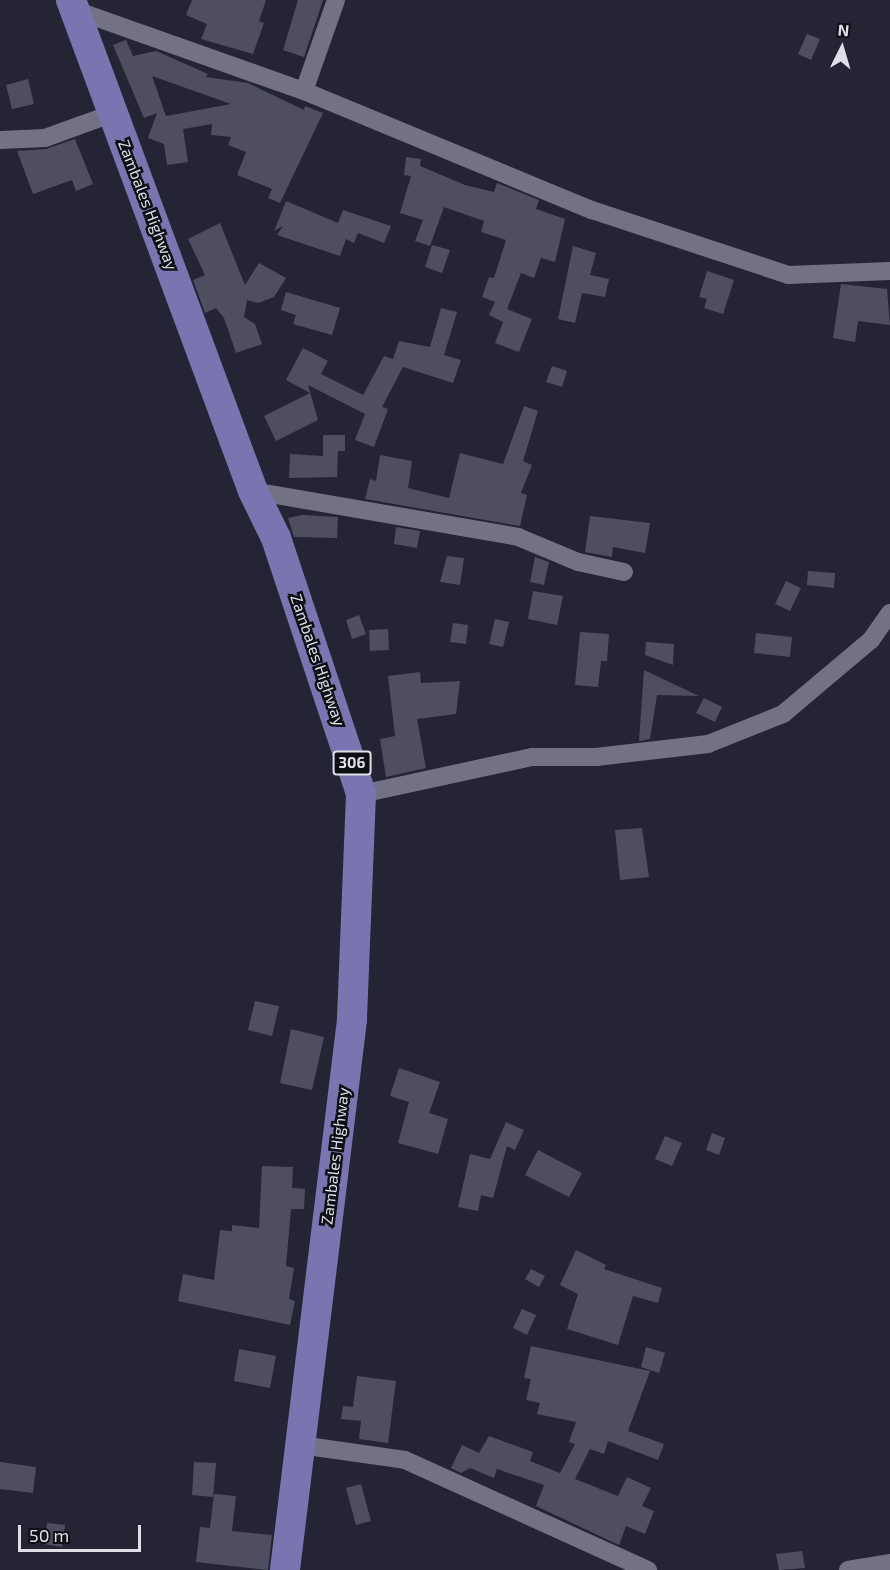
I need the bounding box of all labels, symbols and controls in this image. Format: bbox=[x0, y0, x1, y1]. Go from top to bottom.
north arrow bbox=[812, 18, 872, 78]
text: N bbox=[837, 20, 850, 40]
street label: Zambales Highway bbox=[114, 137, 182, 273]
street label: Zambales Highway bbox=[286, 592, 350, 728]
road number: 306 bbox=[332, 751, 372, 775]
street label: Zambales Highway bbox=[317, 1086, 353, 1226]
scale bar bbox=[21, 1513, 144, 1551]
text: 50 m bbox=[29, 1524, 69, 1546]

